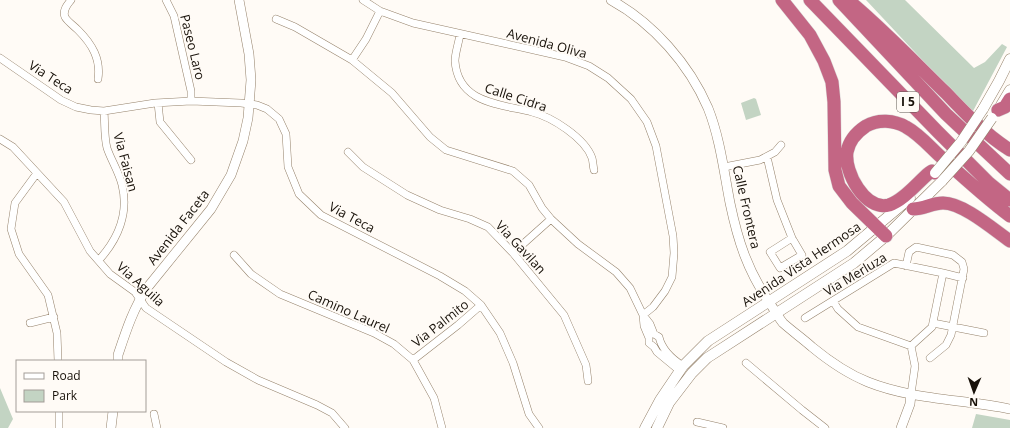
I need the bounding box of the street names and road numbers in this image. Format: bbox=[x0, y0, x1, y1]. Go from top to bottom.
street label: Paseo Laro bbox=[176, 12, 210, 82]
street label: Avenida Oliva bbox=[505, 24, 589, 62]
street label: Via Teca bbox=[25, 56, 77, 98]
street label: Calle Cidra bbox=[482, 78, 550, 116]
road number: I 5 bbox=[897, 92, 919, 112]
street label: Via Faisan bbox=[110, 131, 142, 193]
street label: Calle Frontera bbox=[729, 164, 765, 250]
street label: Avenida Faceta bbox=[143, 186, 213, 268]
street label: Via Teca bbox=[326, 197, 378, 237]
street label: Via Gavilan bbox=[492, 217, 550, 277]
street label: Avenida Vista Hermosa bbox=[738, 217, 864, 311]
street label: Via Merluza bbox=[820, 248, 890, 300]
street label: Via Aguila bbox=[113, 258, 169, 310]
street label: Camino Laurel bbox=[305, 285, 393, 337]
street label: Via Palmito bbox=[408, 295, 472, 351]

